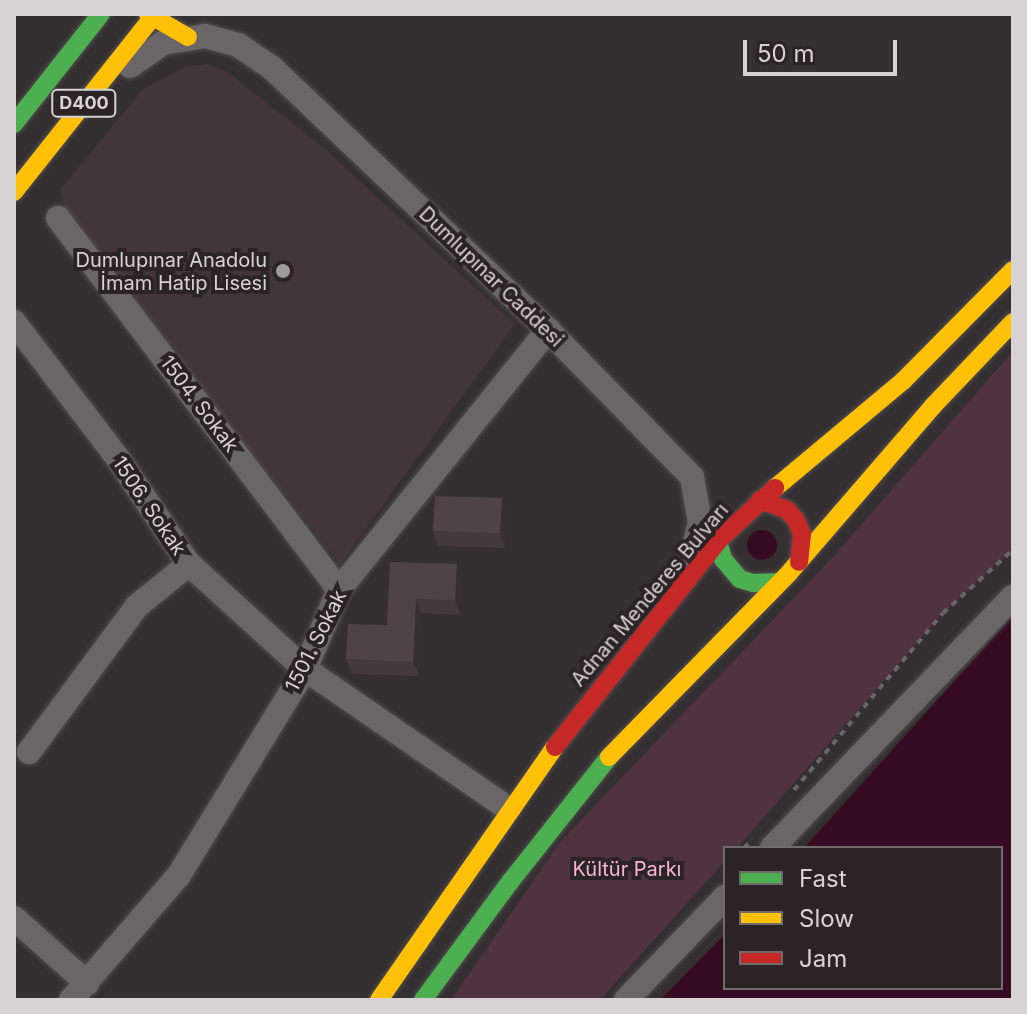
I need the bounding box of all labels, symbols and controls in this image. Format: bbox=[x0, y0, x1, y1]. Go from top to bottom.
scale bar bbox=[747, 24, 901, 74]
text: 50 m bbox=[757, 39, 815, 68]
road number: D400 bbox=[50, 89, 118, 117]
street label: Dumlupınar Caddesi bbox=[414, 202, 568, 352]
place label: Dumlupınar Anadolu İmam Hatip Lisesi bbox=[76, 248, 267, 295]
marker: Dumlupınar Anadolu İmam Hatip Lisesi bbox=[274, 262, 292, 280]
street label: 1504. Sokak bbox=[155, 351, 243, 457]
street label: 1506. Sokak bbox=[107, 452, 191, 560]
street label: Adnan Menderes Bulvarı bbox=[566, 498, 734, 692]
street label: 1501. Sokak bbox=[280, 586, 352, 696]
legend bbox=[723, 846, 1003, 990]
park label: Kültür Parkı bbox=[573, 857, 681, 881]
text: Fast bbox=[799, 864, 847, 893]
text: Slow bbox=[799, 904, 854, 933]
text: Jam bbox=[799, 944, 847, 973]

